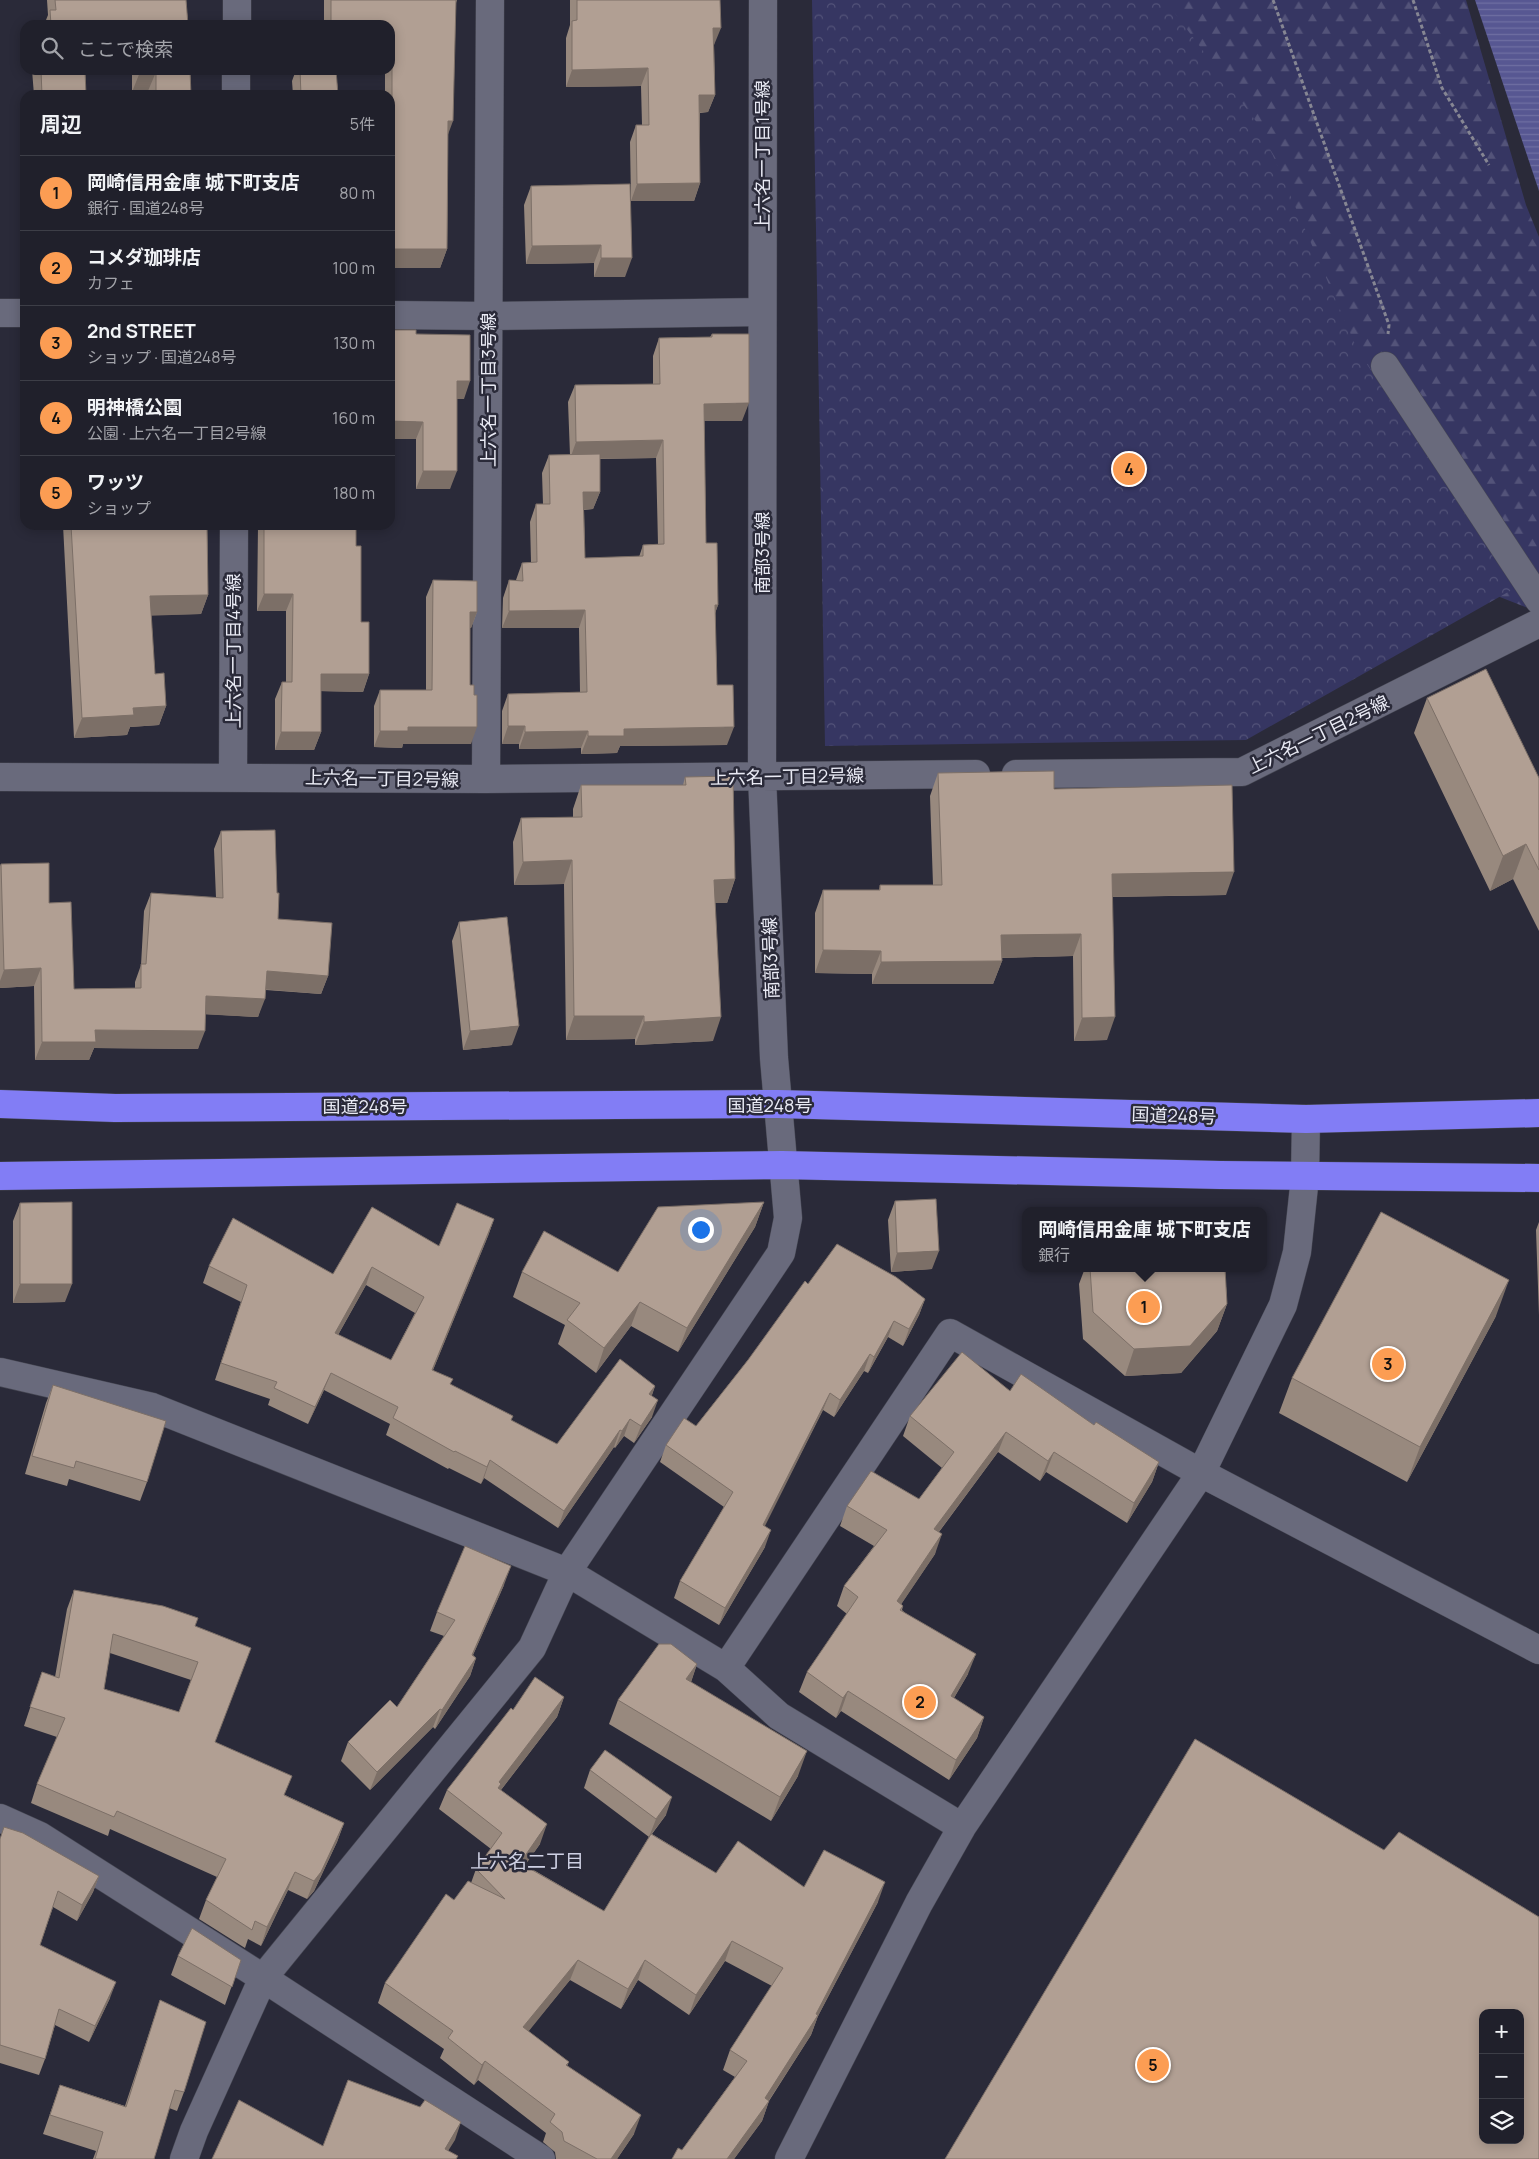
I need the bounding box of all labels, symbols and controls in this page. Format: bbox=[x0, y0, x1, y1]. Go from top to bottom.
search box bbox=[20, 20, 395, 75]
icon: search bbox=[38, 34, 66, 62]
text: ここで検索 bbox=[78, 36, 173, 62]
street label: 上六名一丁目1号線 bbox=[750, 80, 774, 232]
text: 周辺 bbox=[40, 110, 82, 138]
text: 5件 bbox=[350, 113, 375, 135]
text: 岡崎信用金庫 城下町支店 bbox=[87, 169, 300, 195]
text: 1 bbox=[52, 182, 60, 204]
text: 80 m bbox=[339, 182, 375, 204]
text: 銀行 · 国道248号 bbox=[87, 197, 205, 219]
text: コメダ珈琲店 bbox=[87, 244, 201, 270]
text: 2 bbox=[51, 257, 61, 279]
text: 100 m bbox=[332, 257, 375, 279]
text: カフェ bbox=[87, 272, 135, 294]
street label: 上六名一丁目3号線 bbox=[476, 313, 500, 467]
text: 2nd STREET bbox=[87, 318, 196, 344]
text: 3 bbox=[51, 332, 61, 354]
text: 130 m bbox=[333, 332, 375, 354]
text: ショップ · 国道248号 bbox=[87, 346, 237, 368]
text: 明神橋公園 bbox=[87, 394, 182, 420]
text: 4 bbox=[51, 407, 61, 429]
text: 160 m bbox=[332, 407, 375, 429]
text: 公園 · 上六名一丁目2号線 bbox=[87, 422, 266, 444]
pin: 4 bbox=[1113, 450, 1145, 488]
text: ワッツ bbox=[87, 469, 144, 495]
text: 5 bbox=[51, 482, 61, 504]
text: 180 m bbox=[333, 482, 375, 504]
text: ショップ bbox=[87, 497, 151, 519]
street label: 南部3号線 bbox=[750, 512, 774, 594]
street label: 上六名一丁目4号線 bbox=[221, 574, 245, 728]
street label: 上六名一丁目2号線 bbox=[1243, 689, 1393, 779]
street label: 上六名一丁目2号線 bbox=[710, 763, 864, 789]
street label: 上六名一丁目2号線 bbox=[305, 765, 459, 791]
street label: 南部3号線 bbox=[757, 917, 783, 999]
street label: 国道248号 bbox=[728, 1093, 812, 1117]
street label: 国道248号 bbox=[323, 1094, 407, 1118]
street label: 国道248号 bbox=[1131, 1102, 1217, 1128]
popup bbox=[1022, 1207, 1267, 1272]
text: 岡崎信用金庫 城下町支店 bbox=[1038, 1216, 1251, 1242]
your location bbox=[688, 1217, 714, 1243]
text: 銀行 bbox=[1038, 1244, 1070, 1266]
pin: 1 bbox=[1128, 1288, 1160, 1326]
pin: 3 bbox=[1372, 1345, 1404, 1383]
pin: 2 bbox=[904, 1683, 936, 1721]
district label: 上六名二丁目 bbox=[470, 1848, 584, 1874]
map controls bbox=[1479, 2009, 1524, 2144]
button: + bbox=[1479, 2009, 1524, 2054]
pin: 5 bbox=[1137, 2046, 1169, 2084]
button: − bbox=[1479, 2054, 1524, 2099]
button: layers bbox=[1479, 2099, 1524, 2144]

